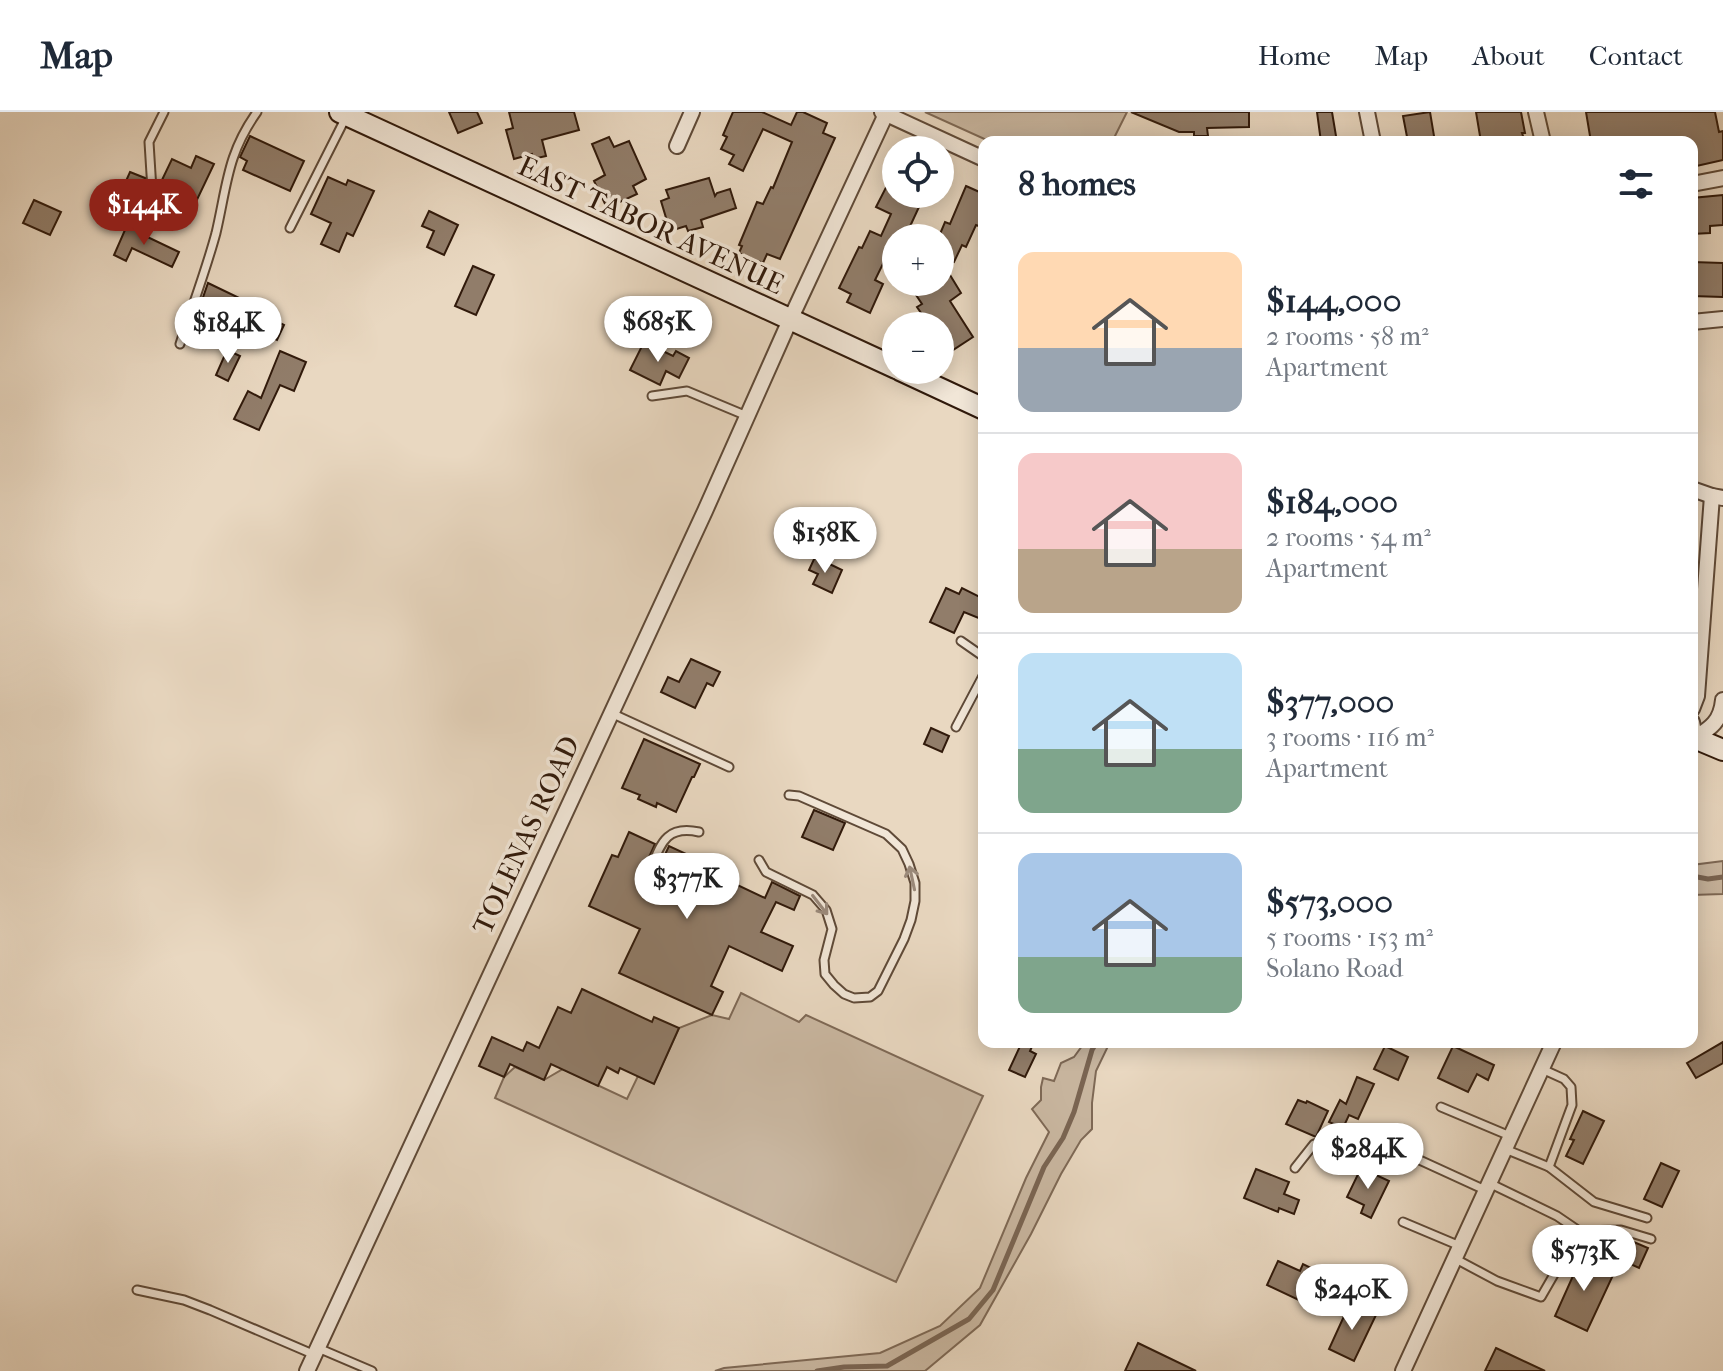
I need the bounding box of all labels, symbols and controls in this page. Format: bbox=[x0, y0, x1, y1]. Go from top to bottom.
text: Map bbox=[40, 33, 113, 78]
text: Home bbox=[1258, 39, 1331, 72]
text: Map bbox=[1375, 39, 1428, 72]
text: About bbox=[1472, 39, 1545, 72]
text: Contact bbox=[1589, 39, 1683, 72]
map controls bbox=[882, 136, 954, 384]
button: locate bbox=[882, 136, 954, 208]
street label: EAST TABOR AVENUE bbox=[513, 149, 789, 301]
icon: filters bbox=[1614, 162, 1658, 206]
text: 8 homes bbox=[1018, 164, 1136, 204]
pin: $144K bbox=[88, 179, 200, 247]
text: $144K bbox=[107, 189, 181, 220]
button: + bbox=[882, 224, 954, 296]
text: $144,000 bbox=[1266, 281, 1401, 321]
icon: home bbox=[1082, 284, 1178, 380]
pin: $685K bbox=[602, 296, 714, 364]
pin: $184K bbox=[172, 297, 284, 365]
text: $685K bbox=[622, 306, 694, 337]
text: $184K bbox=[193, 307, 263, 338]
button: − bbox=[882, 312, 954, 384]
text: 2 rooms · 58 m² bbox=[1266, 321, 1429, 352]
text: Apartment bbox=[1266, 352, 1388, 383]
text: $184,000 bbox=[1266, 482, 1398, 522]
icon: home bbox=[1082, 485, 1178, 581]
pin: $158K bbox=[769, 507, 881, 575]
text: $158K bbox=[792, 517, 858, 548]
text: 2 rooms · 54 m² bbox=[1266, 522, 1431, 553]
text: Apartment bbox=[1266, 553, 1388, 584]
text: $377,000 bbox=[1266, 682, 1394, 722]
icon: home bbox=[1082, 685, 1178, 781]
text: 3 rooms · 116 m² bbox=[1266, 722, 1434, 753]
street label: TOLENAS ROAD bbox=[466, 731, 586, 939]
text: Apartment bbox=[1266, 753, 1388, 784]
pin: $377K bbox=[631, 853, 743, 921]
text: $377K bbox=[653, 863, 721, 894]
one-way arrow bbox=[904, 865, 919, 891]
text: $573,000 bbox=[1266, 882, 1393, 922]
icon: home bbox=[1082, 885, 1178, 981]
one-way arrow bbox=[811, 894, 828, 915]
text: 5 rooms · 153 m² bbox=[1266, 922, 1433, 953]
text: Solano Road bbox=[1266, 953, 1403, 984]
pin: $284K bbox=[1312, 1123, 1424, 1191]
text: $284K bbox=[1331, 1133, 1405, 1164]
pin: $573K bbox=[1528, 1225, 1640, 1293]
text: $573K bbox=[1550, 1235, 1618, 1266]
pin: $240K bbox=[1296, 1264, 1408, 1332]
text: $240K bbox=[1314, 1274, 1390, 1305]

